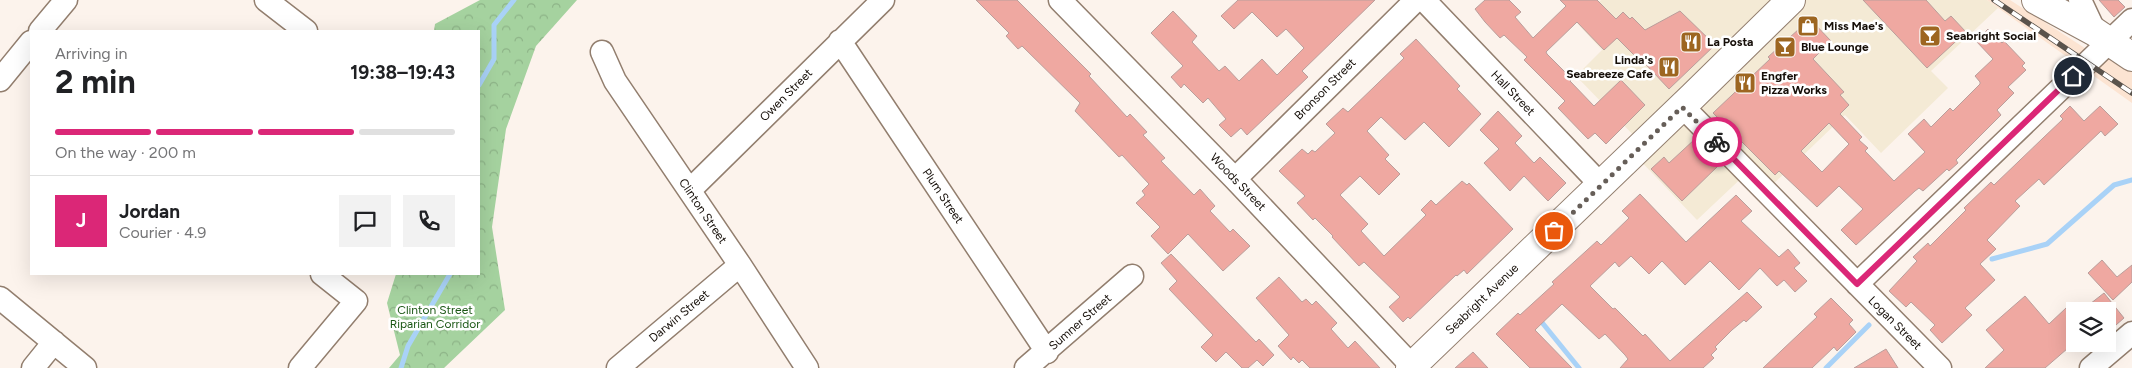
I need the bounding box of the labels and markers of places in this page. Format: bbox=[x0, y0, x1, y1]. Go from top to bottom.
shop icon: Miss Mae's bbox=[1796, 14, 1820, 38]
place label: Miss Mae's bbox=[1824, 19, 1884, 33]
bar icon: Seabright Social bbox=[1918, 24, 1942, 48]
place label: Seabright Social bbox=[1946, 29, 2036, 43]
restaurant icon: La Posta bbox=[1679, 30, 1703, 54]
place label: La Posta bbox=[1707, 35, 1754, 49]
bar icon: Blue Lounge bbox=[1773, 35, 1797, 59]
place label: Blue Lounge bbox=[1801, 40, 1869, 54]
place label: Linda's Seabreeze Cafe bbox=[1566, 53, 1653, 81]
restaurant icon: Linda's Seabreeze Cafe bbox=[1657, 55, 1681, 79]
pin bbox=[2052, 55, 2094, 97]
place label: Engfer Pizza Works bbox=[1761, 69, 1827, 97]
restaurant icon: Engfer Pizza Works bbox=[1733, 71, 1757, 95]
pin bbox=[1533, 210, 1575, 252]

